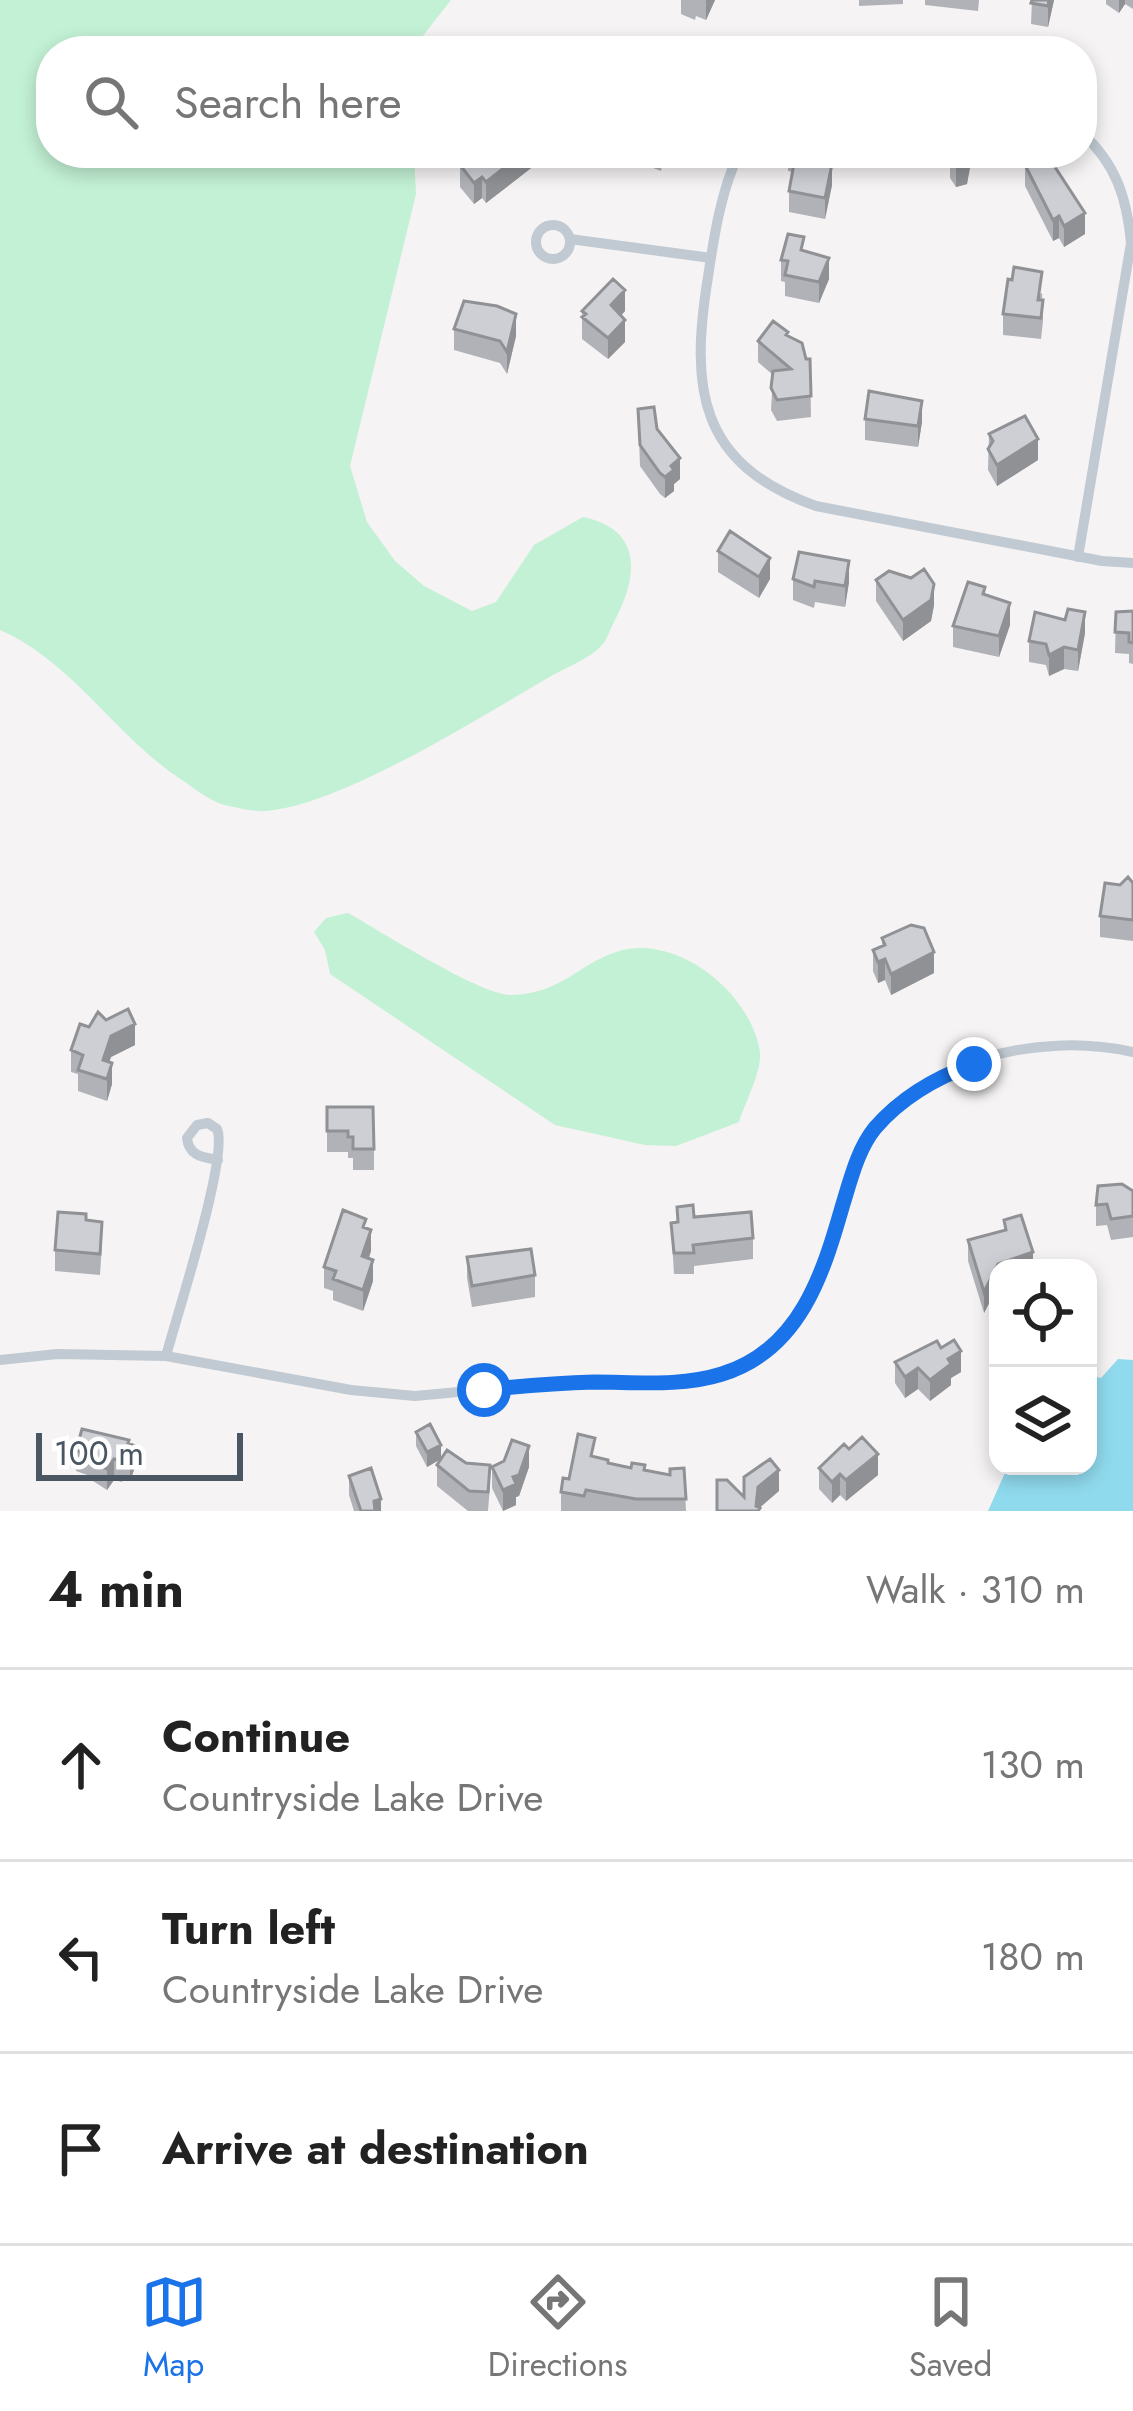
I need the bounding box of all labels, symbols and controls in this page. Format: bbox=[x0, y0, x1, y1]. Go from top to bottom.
search box bbox=[36, 36, 1097, 168]
icon: search bbox=[78, 69, 144, 135]
text: Search here bbox=[174, 70, 402, 135]
route end bbox=[947, 1037, 1001, 1091]
map controls bbox=[989, 1259, 1097, 1475]
button: locate bbox=[989, 1259, 1097, 1367]
route start bbox=[457, 1363, 511, 1417]
button: layers bbox=[989, 1367, 1097, 1475]
scale bar bbox=[36, 1427, 243, 1480]
text: 100 m bbox=[54, 1430, 144, 1477]
text: 4 min bbox=[48, 1552, 184, 1626]
text: Walk · 310 m bbox=[866, 1561, 1085, 1618]
text: Continue bbox=[162, 1704, 350, 1769]
icon: ahead bbox=[48, 1732, 114, 1798]
text: 130 m bbox=[981, 1736, 1085, 1793]
text: Countryside Lake Drive bbox=[162, 1769, 543, 1826]
text: Turn left bbox=[162, 1896, 335, 1961]
icon: left bbox=[48, 1924, 114, 1990]
text: 180 m bbox=[981, 1928, 1085, 1985]
text: Countryside Lake Drive bbox=[162, 1961, 543, 2018]
icon: arrive bbox=[48, 2116, 114, 2182]
text: Arrive at destination bbox=[162, 2116, 589, 2181]
tab: Map bbox=[141, 2269, 207, 2388]
tab: Directions bbox=[488, 2269, 628, 2388]
tab: Saved bbox=[909, 2269, 992, 2388]

